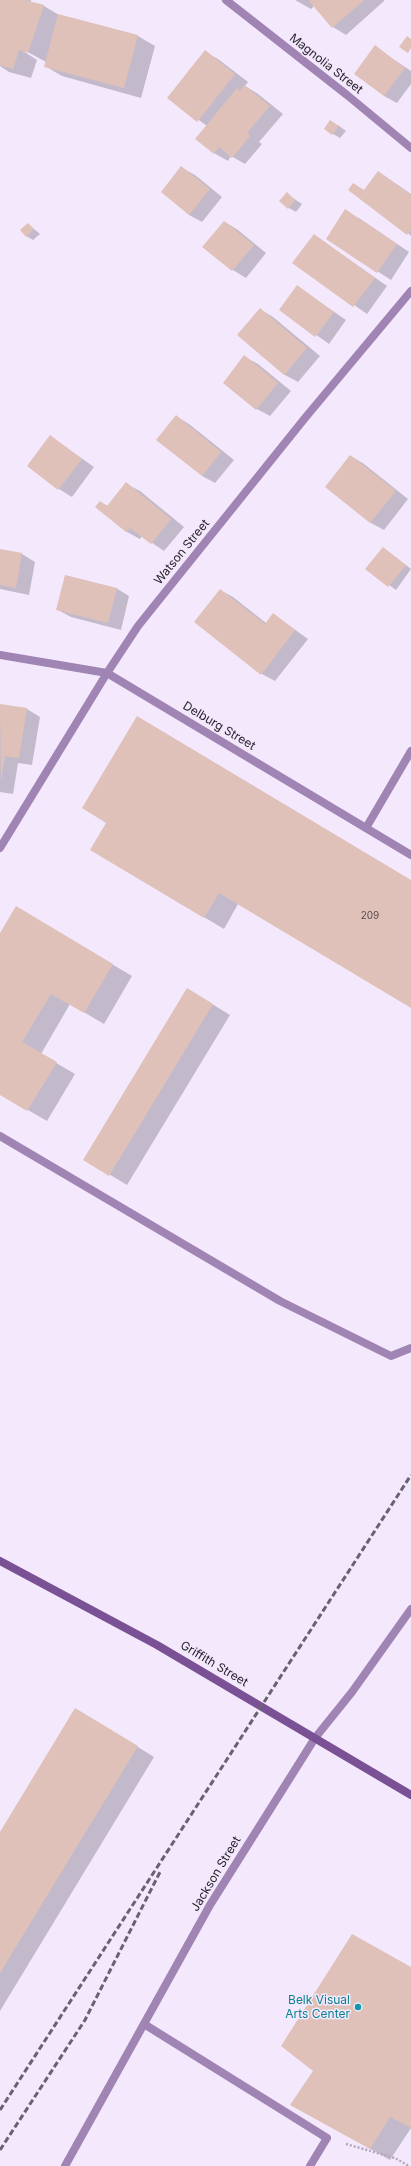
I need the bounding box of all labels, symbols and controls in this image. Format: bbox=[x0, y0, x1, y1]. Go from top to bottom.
street label: Magnolia Street bbox=[286, 31, 366, 97]
street label: Watson Street bbox=[151, 517, 213, 587]
street label: Delburg Street bbox=[180, 699, 258, 753]
house number: 209 bbox=[361, 910, 379, 922]
street label: Griffith Street bbox=[178, 1638, 250, 1690]
street label: Jackson Street bbox=[188, 1834, 244, 1914]
place label: Belk Visual Arts Center bbox=[285, 1993, 350, 2021]
marker: Belk Visual Arts Center bbox=[353, 2002, 363, 2012]

